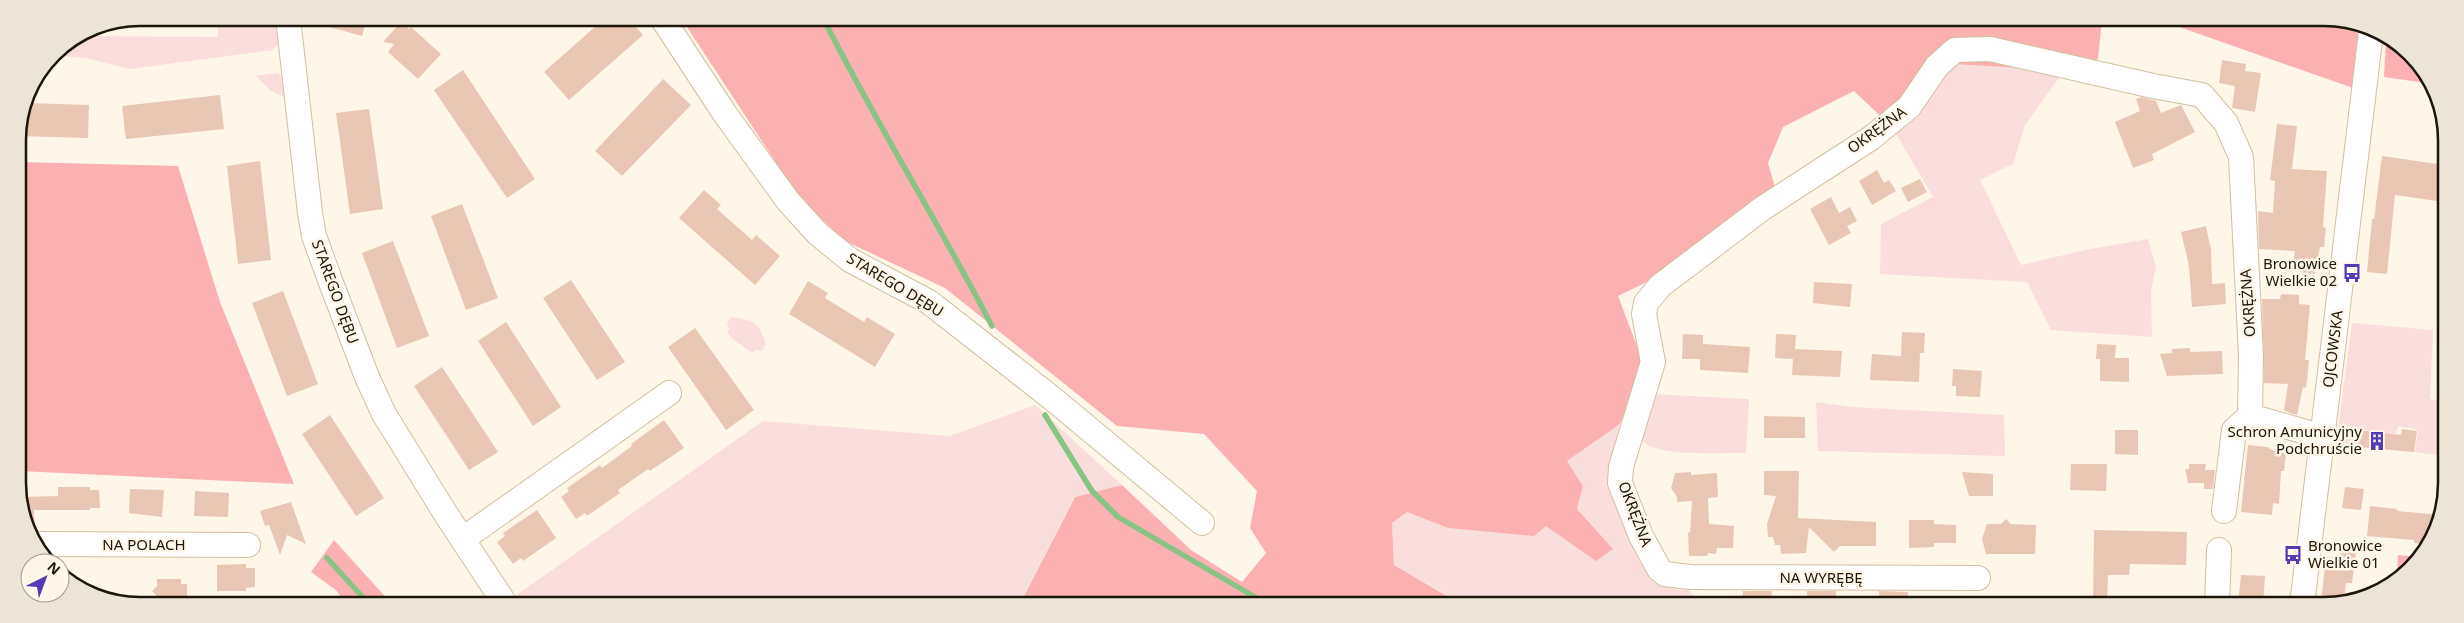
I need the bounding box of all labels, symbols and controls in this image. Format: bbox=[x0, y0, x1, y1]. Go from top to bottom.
street label: OKRĘŻNA bbox=[1843, 101, 1910, 157]
street label: STAREGO DĘBU bbox=[308, 237, 364, 346]
street label: STAREGO DĘBU bbox=[844, 247, 948, 321]
place label: Bronowice Wielkie 02 bbox=[2263, 253, 2337, 290]
bus stop icon: Bronowice Wielkie 02 bbox=[2341, 262, 2363, 284]
street label: OKRĘŻNA bbox=[2235, 268, 2259, 338]
street label: OJCOWSKA bbox=[2317, 309, 2347, 389]
place label: Schron Amunicyjny Podchruście bbox=[2227, 421, 2362, 458]
building icon: Schron Amunicyjny Podchruście bbox=[2366, 430, 2388, 452]
street label: OKRĘŻNA bbox=[1614, 478, 1658, 549]
street label: NA POLACH bbox=[102, 534, 186, 554]
place label: Bronowice Wielkie 01 bbox=[2308, 535, 2382, 572]
bus stop icon: Bronowice Wielkie 01 bbox=[2282, 544, 2304, 566]
north arrow bbox=[20, 553, 70, 603]
text: N bbox=[43, 557, 65, 579]
street label: NA WYRĘBĘ bbox=[1779, 567, 1863, 587]

